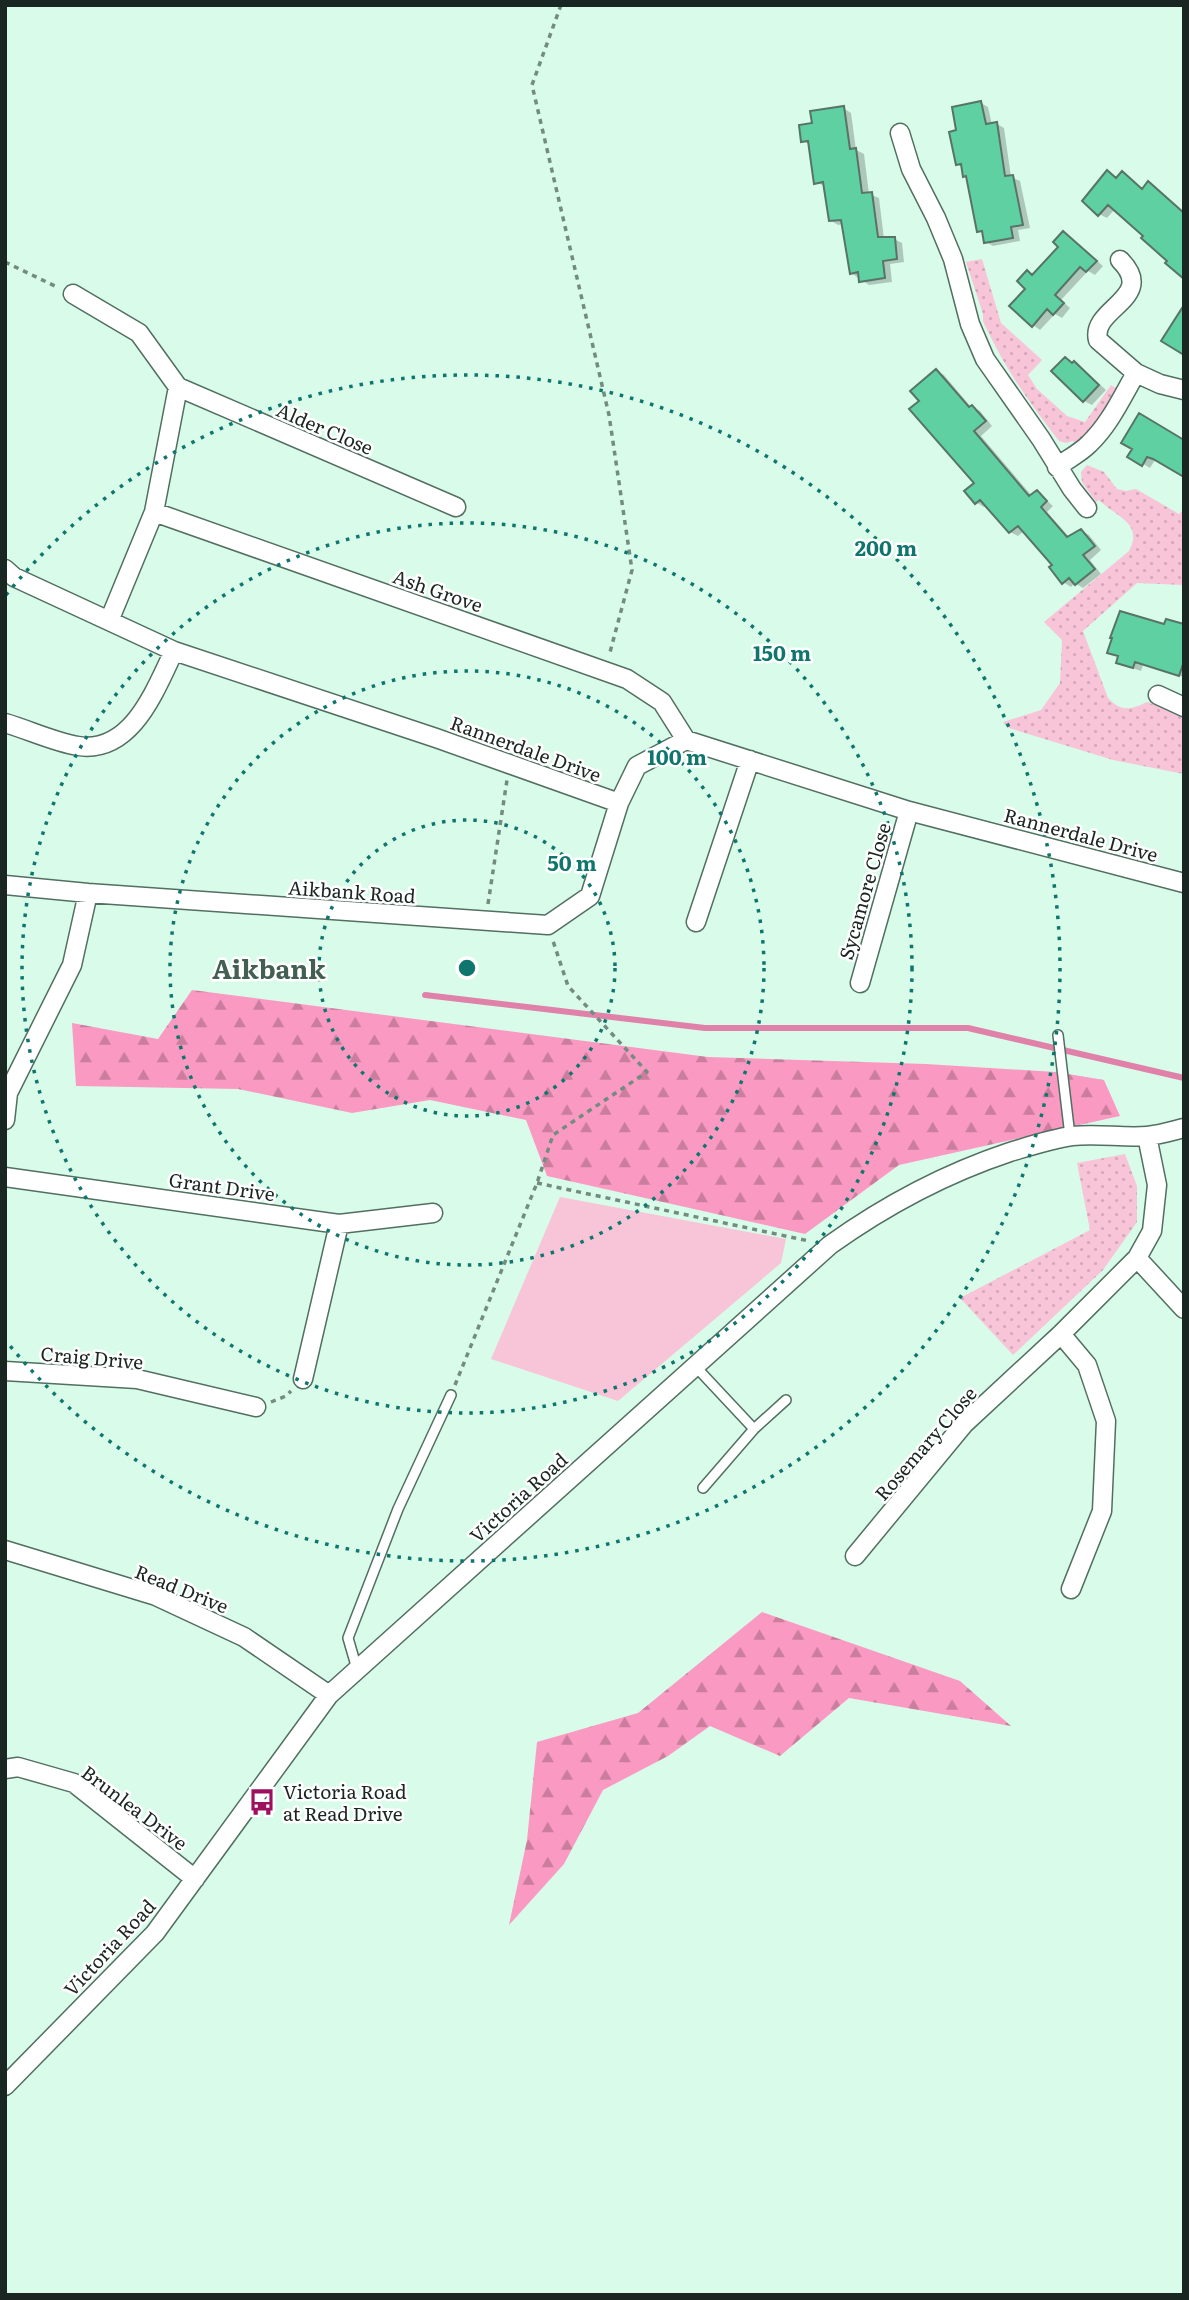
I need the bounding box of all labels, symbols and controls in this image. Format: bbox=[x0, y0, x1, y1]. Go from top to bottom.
street label: Alder Close bbox=[272, 395, 378, 461]
text: 200 m bbox=[855, 531, 917, 562]
street label: Ash Grove bbox=[389, 562, 487, 618]
text: 150 m bbox=[753, 636, 811, 667]
street label: Rannerdale Drive bbox=[447, 708, 605, 788]
text: 100 m bbox=[647, 740, 707, 771]
street label: Rannerdale Drive bbox=[1001, 800, 1161, 868]
street label: Sycamore Close bbox=[831, 819, 897, 963]
text: 50 m bbox=[547, 846, 597, 877]
street label: Aikbank Road bbox=[287, 873, 417, 909]
district label: Aikbank bbox=[212, 948, 326, 987]
centre of rings bbox=[455, 956, 479, 980]
street label: Grant Drive bbox=[167, 1165, 277, 1207]
street label: Craig Drive bbox=[39, 1339, 145, 1375]
street label: Rosemary Close bbox=[867, 1380, 983, 1506]
street label: Victoria Road bbox=[463, 1445, 574, 1549]
street label: Read Drive bbox=[131, 1557, 233, 1619]
street label: Brunlea Drive bbox=[76, 1758, 194, 1856]
place label: Victoria Road at Read Drive bbox=[283, 1777, 407, 1827]
bus stop icon: Victoria Road at Read Drive bbox=[247, 1787, 277, 1817]
street label: Victoria Road bbox=[57, 1892, 162, 2002]

